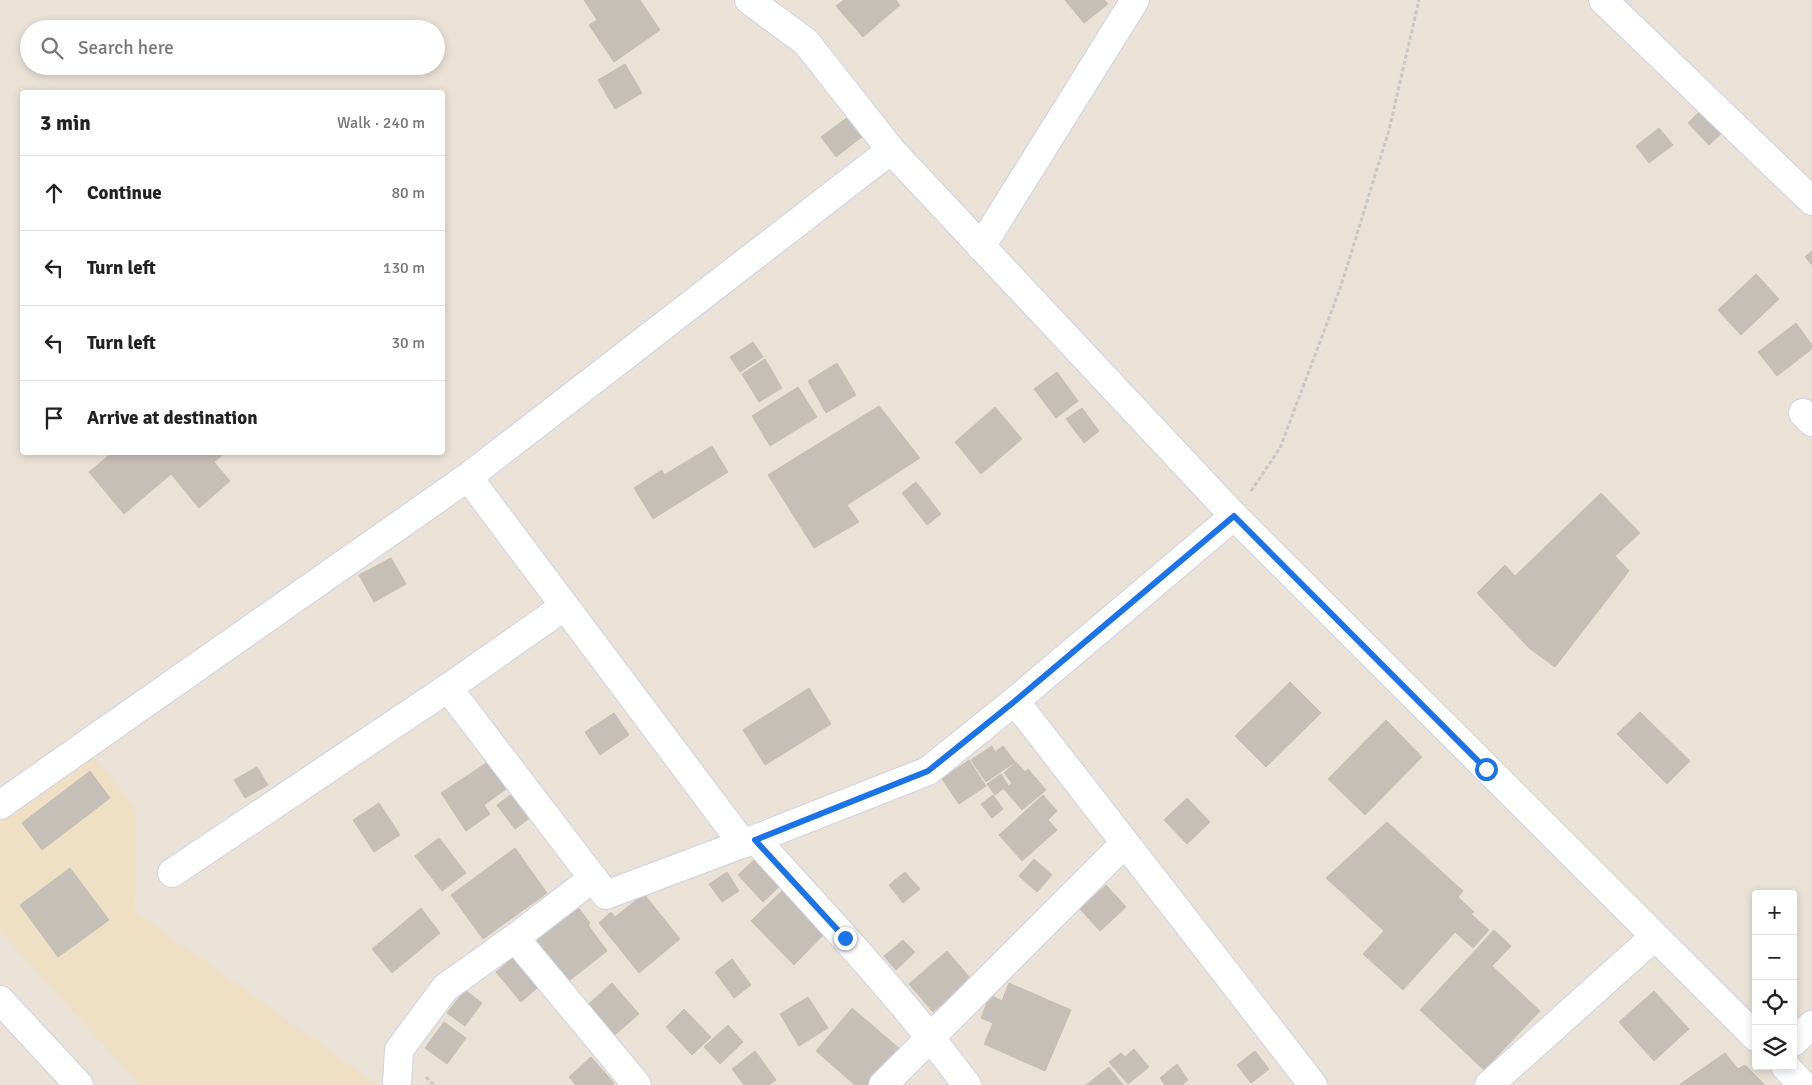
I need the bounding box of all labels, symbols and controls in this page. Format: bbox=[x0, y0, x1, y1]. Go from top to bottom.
search box bbox=[20, 20, 445, 75]
icon: search bbox=[38, 34, 66, 62]
text: Search here bbox=[78, 36, 174, 60]
text: 3 min bbox=[40, 110, 91, 136]
text: Walk · 240 m bbox=[337, 113, 425, 133]
icon: ahead bbox=[40, 179, 68, 207]
text: Continue bbox=[87, 181, 162, 205]
text: 80 m bbox=[391, 183, 425, 203]
icon: left bbox=[40, 254, 68, 282]
text: Turn left bbox=[87, 256, 156, 280]
text: 130 m bbox=[383, 258, 425, 278]
icon: left bbox=[40, 329, 68, 357]
text: Turn left bbox=[87, 331, 156, 355]
text: 30 m bbox=[391, 333, 425, 353]
icon: arrive bbox=[40, 404, 68, 432]
text: Arrive at destination bbox=[87, 406, 258, 430]
route start bbox=[1475, 758, 1498, 781]
map controls bbox=[1752, 890, 1797, 1070]
button: + bbox=[1752, 890, 1797, 935]
route end bbox=[834, 927, 857, 950]
button: − bbox=[1752, 935, 1797, 980]
button: locate bbox=[1752, 980, 1797, 1025]
button: layers bbox=[1752, 1025, 1797, 1070]

